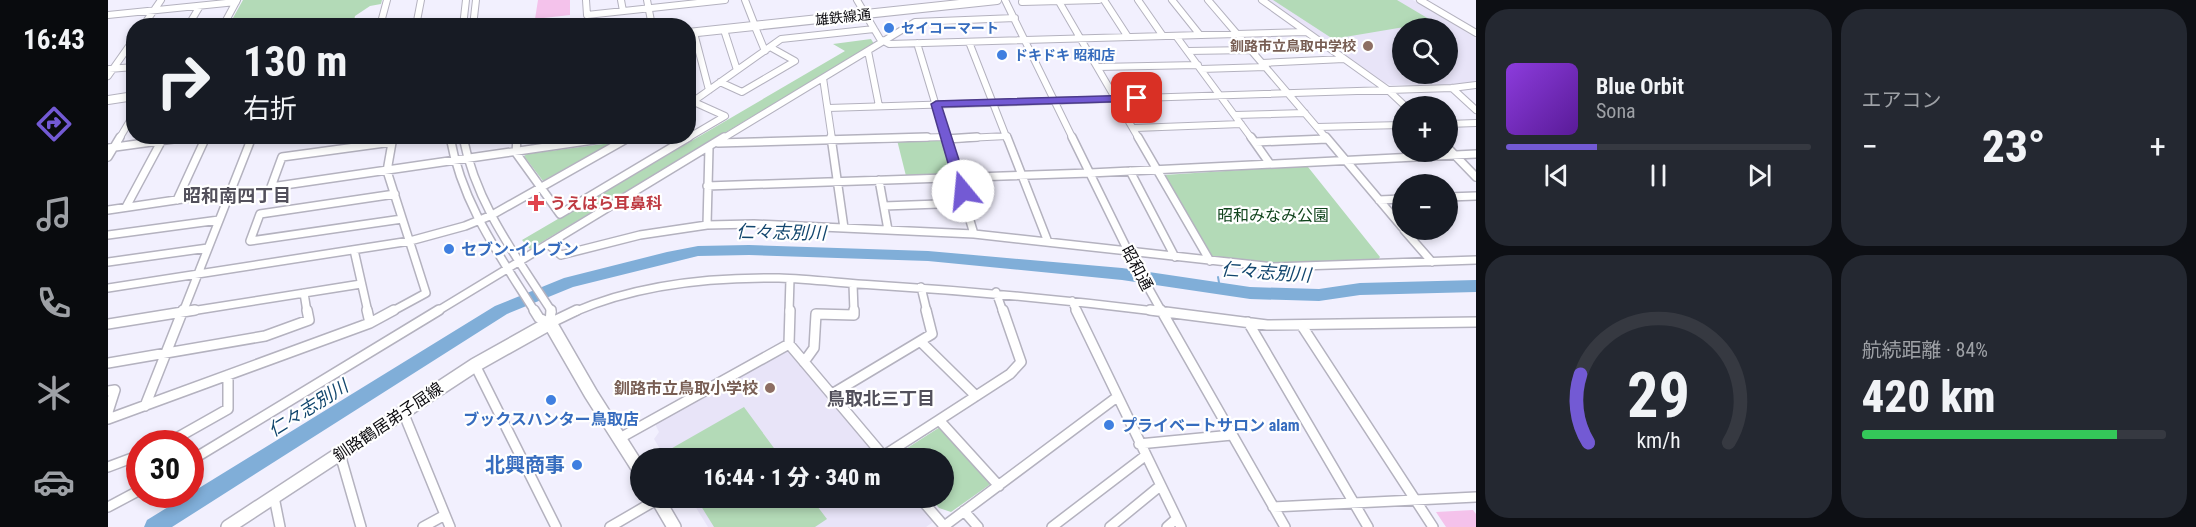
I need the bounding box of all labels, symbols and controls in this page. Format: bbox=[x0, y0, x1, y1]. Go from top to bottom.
street label: 雄鉄線通 bbox=[814, 6, 872, 28]
map controls bbox=[1392, 18, 1458, 240]
button: search bbox=[1392, 18, 1458, 84]
place label: セイコーマート bbox=[901, 20, 999, 36]
marker: セイコーマート bbox=[882, 21, 896, 35]
text: 16:43 bbox=[23, 24, 85, 56]
text: 130 m bbox=[243, 37, 348, 86]
place label: 釧路市立鳥取中学校 bbox=[1230, 38, 1356, 54]
marker: 釧路市立鳥取中学校 bbox=[1361, 39, 1375, 53]
icon: right bbox=[144, 42, 222, 120]
place label: ドキドキ 昭和店 bbox=[1014, 47, 1115, 63]
marker: ドキドキ 昭和店 bbox=[995, 48, 1009, 62]
pin bbox=[1111, 72, 1162, 123]
text: Blue Orbit bbox=[1596, 74, 1684, 99]
icon: arrive bbox=[1120, 81, 1153, 114]
text: エアコン bbox=[1862, 88, 1942, 112]
text: 右折 bbox=[243, 93, 297, 125]
button: + bbox=[1392, 96, 1458, 162]
text: Sona bbox=[1596, 99, 1636, 123]
icon: directions bbox=[33, 103, 75, 145]
text: 23° bbox=[1982, 120, 2046, 173]
text: − bbox=[1862, 127, 1878, 166]
text: + bbox=[2150, 127, 2166, 166]
position arrow bbox=[931, 159, 995, 223]
icon: previous bbox=[1540, 159, 1573, 192]
icon: pause bbox=[1642, 159, 1675, 192]
icon: next bbox=[1743, 159, 1776, 192]
button: − bbox=[1392, 174, 1458, 240]
district label: 昭和南四丁目 bbox=[183, 185, 291, 206]
icon: music bbox=[33, 193, 75, 235]
marker: うえはら耳鼻科 bbox=[527, 194, 545, 212]
place label: うえはら耳鼻科 bbox=[550, 194, 662, 213]
park label: 昭和みなみ公園 bbox=[1217, 206, 1329, 225]
water label: 仁々志別川 bbox=[736, 221, 828, 243]
place label: セブン-イレブン bbox=[461, 240, 579, 259]
marker: セブン-イレブン bbox=[442, 242, 456, 256]
street label: 昭和通 bbox=[1117, 242, 1157, 294]
water label: 仁々志別川 bbox=[1220, 258, 1314, 286]
icon: phone bbox=[33, 282, 75, 324]
text: 航続距離 · 84% bbox=[1862, 338, 1988, 362]
text: 29 bbox=[1627, 359, 1690, 432]
text: 420 km bbox=[1862, 370, 1996, 423]
icon: climate bbox=[33, 372, 75, 414]
water label: 仁々志別川 bbox=[264, 374, 353, 441]
street label: 釧路鶴居弟子屈線 bbox=[330, 378, 446, 466]
place label: 釧路市立鳥取小学校 bbox=[614, 379, 758, 398]
marker: 釧路市立鳥取小学校 bbox=[763, 381, 777, 395]
district label: 鳥取北三丁目 bbox=[827, 388, 935, 409]
marker: ブックスハンター鳥取店 bbox=[544, 393, 558, 407]
place label: ブックスハンター鳥取店 bbox=[463, 410, 639, 429]
place label: プライベートサロン alam bbox=[1121, 416, 1300, 435]
marker: プライベートサロン alam bbox=[1102, 418, 1116, 432]
text: km/h bbox=[1636, 429, 1680, 454]
speed limit sign: 30 bbox=[126, 430, 204, 508]
place label: 北興商事 bbox=[485, 453, 565, 477]
marker: 北興商事 bbox=[570, 458, 584, 472]
icon: car bbox=[33, 461, 75, 503]
text: 16:44 · 1 分 · 340 m bbox=[703, 465, 881, 490]

